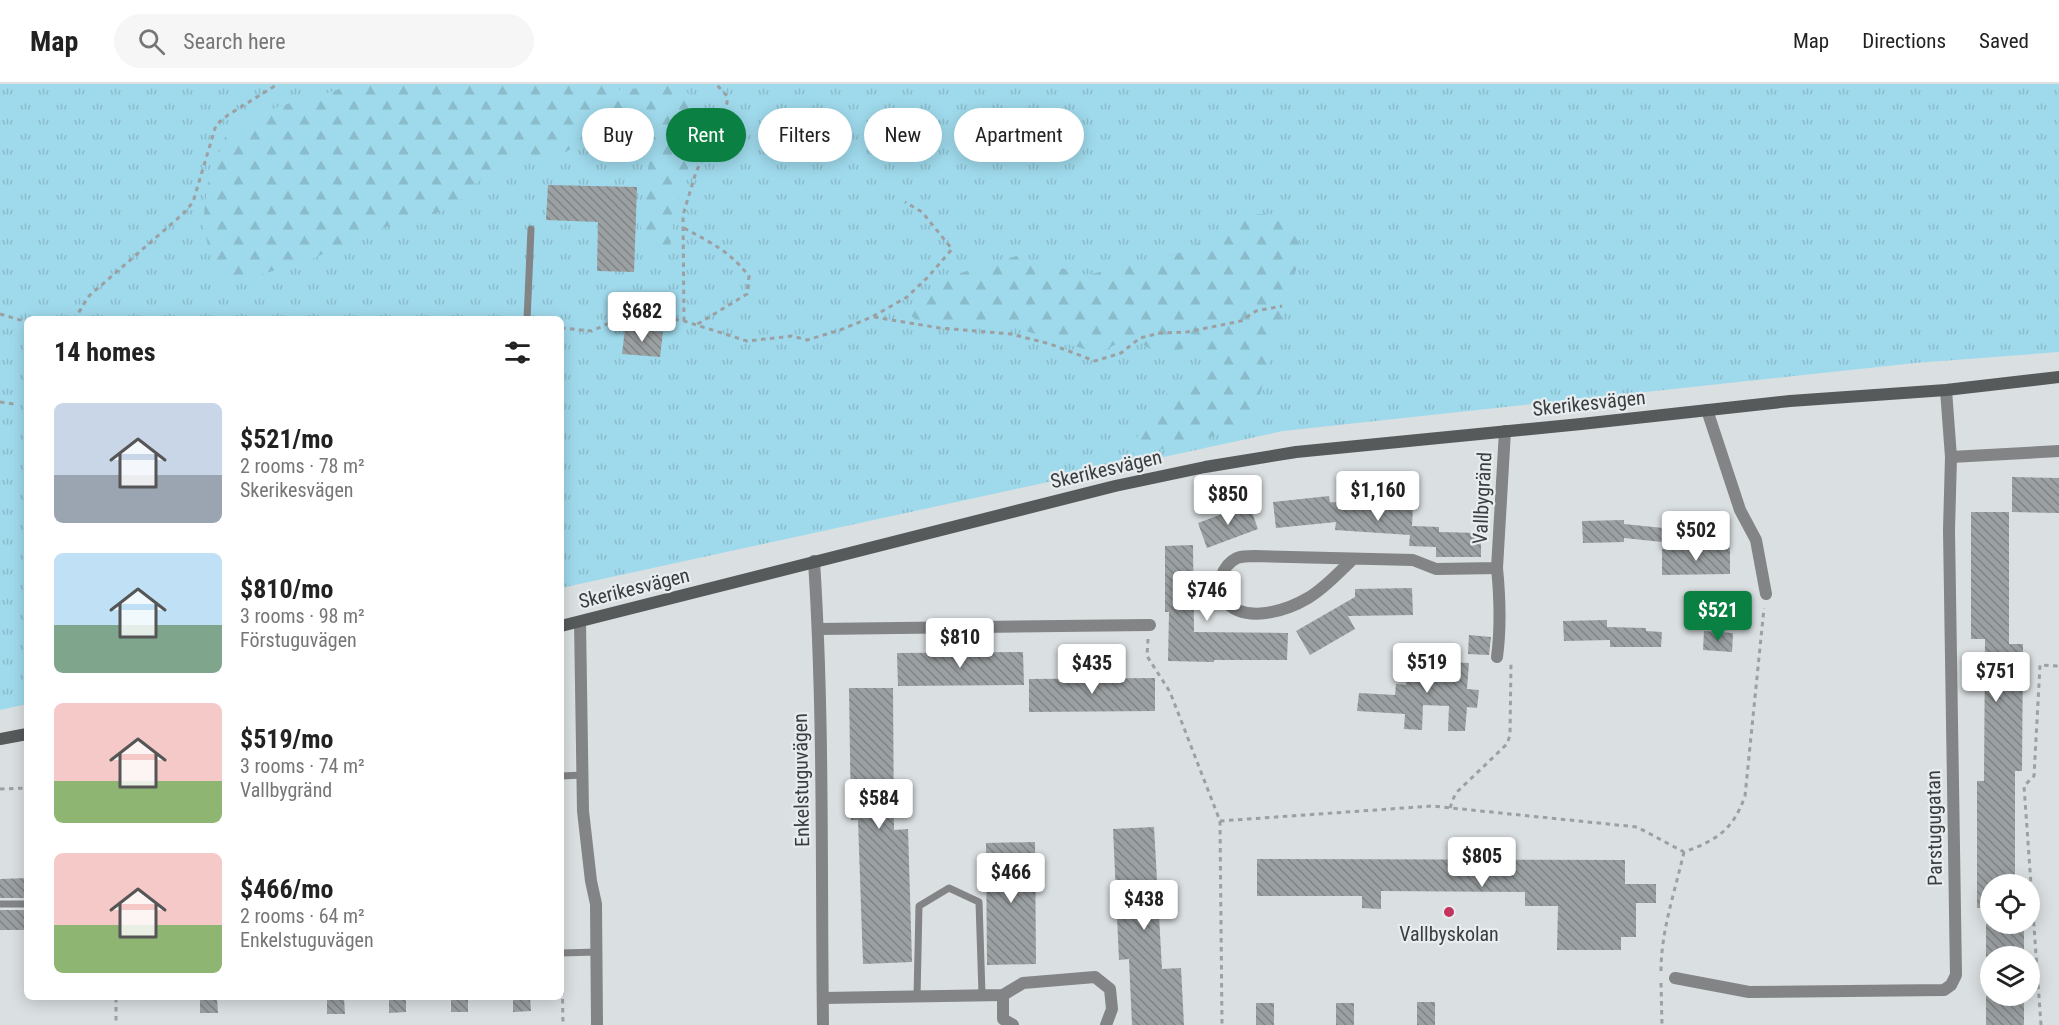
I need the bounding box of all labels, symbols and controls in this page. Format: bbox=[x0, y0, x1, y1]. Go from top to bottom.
search box bbox=[114, 14, 534, 68]
text: Map bbox=[30, 25, 78, 58]
icon: search bbox=[135, 25, 168, 58]
text: Search here bbox=[183, 29, 286, 54]
text: Map bbox=[1793, 29, 1829, 53]
text: Directions bbox=[1862, 29, 1946, 53]
text: Saved bbox=[1979, 29, 2029, 53]
chip: Buy bbox=[582, 108, 654, 162]
chip: Rent bbox=[666, 108, 746, 162]
chip: Filters bbox=[758, 108, 852, 162]
chip: New bbox=[864, 108, 942, 162]
chip: Apartment bbox=[954, 108, 1084, 162]
pin: $682 bbox=[606, 292, 678, 343]
text: $682 bbox=[622, 299, 662, 323]
icon: filters bbox=[501, 336, 534, 369]
text: 14 homes bbox=[54, 337, 156, 367]
street label: Skerikesvägen bbox=[1531, 385, 1647, 421]
text: $521/mo bbox=[240, 424, 333, 454]
icon: home bbox=[102, 427, 174, 499]
street label: Skerikesvägen bbox=[1048, 445, 1164, 493]
street label: Vallbygränd bbox=[1468, 451, 1496, 545]
text: 2 rooms · 78 m² bbox=[240, 454, 365, 478]
pin: $1,160 bbox=[1329, 471, 1427, 522]
pin: $850 bbox=[1192, 475, 1264, 526]
text: Skerikesvägen bbox=[240, 478, 353, 502]
text: $1,160 bbox=[1350, 478, 1406, 502]
text: $850 bbox=[1208, 482, 1248, 506]
pin: $502 bbox=[1660, 511, 1732, 562]
text: $502 bbox=[1676, 518, 1716, 542]
street label: Skerikesvägen bbox=[576, 563, 692, 613]
pin: $746 bbox=[1171, 571, 1243, 622]
text: $810/mo bbox=[240, 574, 333, 604]
icon: home bbox=[102, 577, 174, 649]
text: $746 bbox=[1187, 578, 1227, 602]
pin: $521 bbox=[1682, 591, 1754, 642]
text: $521 bbox=[1698, 598, 1738, 622]
text: 3 rooms · 98 m² bbox=[240, 604, 365, 628]
pin: $810 bbox=[924, 618, 996, 669]
text: $810 bbox=[940, 625, 980, 649]
text: Förstuguvägen bbox=[240, 628, 357, 652]
pin: $519 bbox=[1391, 643, 1463, 694]
pin: $435 bbox=[1056, 644, 1128, 695]
text: $519 bbox=[1407, 650, 1447, 674]
text: $435 bbox=[1072, 651, 1112, 675]
pin: $751 bbox=[1960, 652, 2032, 703]
text: $751 bbox=[1976, 659, 2016, 683]
street label: Enkelstuguvägen bbox=[788, 713, 814, 847]
text: $519/mo bbox=[240, 724, 333, 754]
icon: home bbox=[102, 727, 174, 799]
text: 3 rooms · 74 m² bbox=[240, 754, 365, 778]
street label: Parstugugatan bbox=[1921, 770, 1947, 886]
text: Vallbygränd bbox=[240, 778, 332, 802]
pin: $584 bbox=[843, 779, 915, 830]
text: $584 bbox=[859, 786, 899, 810]
pin: $805 bbox=[1446, 837, 1518, 888]
text: $805 bbox=[1462, 844, 1502, 868]
pin: $466 bbox=[975, 853, 1047, 904]
text: $466 bbox=[991, 860, 1031, 884]
text: $466/mo bbox=[240, 874, 333, 904]
map controls bbox=[1980, 874, 2040, 1006]
button: locate bbox=[1980, 874, 2040, 934]
icon: home bbox=[102, 877, 174, 949]
pin: $438 bbox=[1108, 880, 1180, 931]
text: $438 bbox=[1124, 887, 1164, 911]
text: 2 rooms · 64 m² bbox=[240, 904, 365, 928]
marker: Vallbyskolan bbox=[1442, 905, 1456, 919]
place label: Vallbyskolan bbox=[1399, 922, 1499, 946]
text: Enkelstuguvägen bbox=[240, 928, 374, 952]
button: layers bbox=[1980, 946, 2040, 1006]

